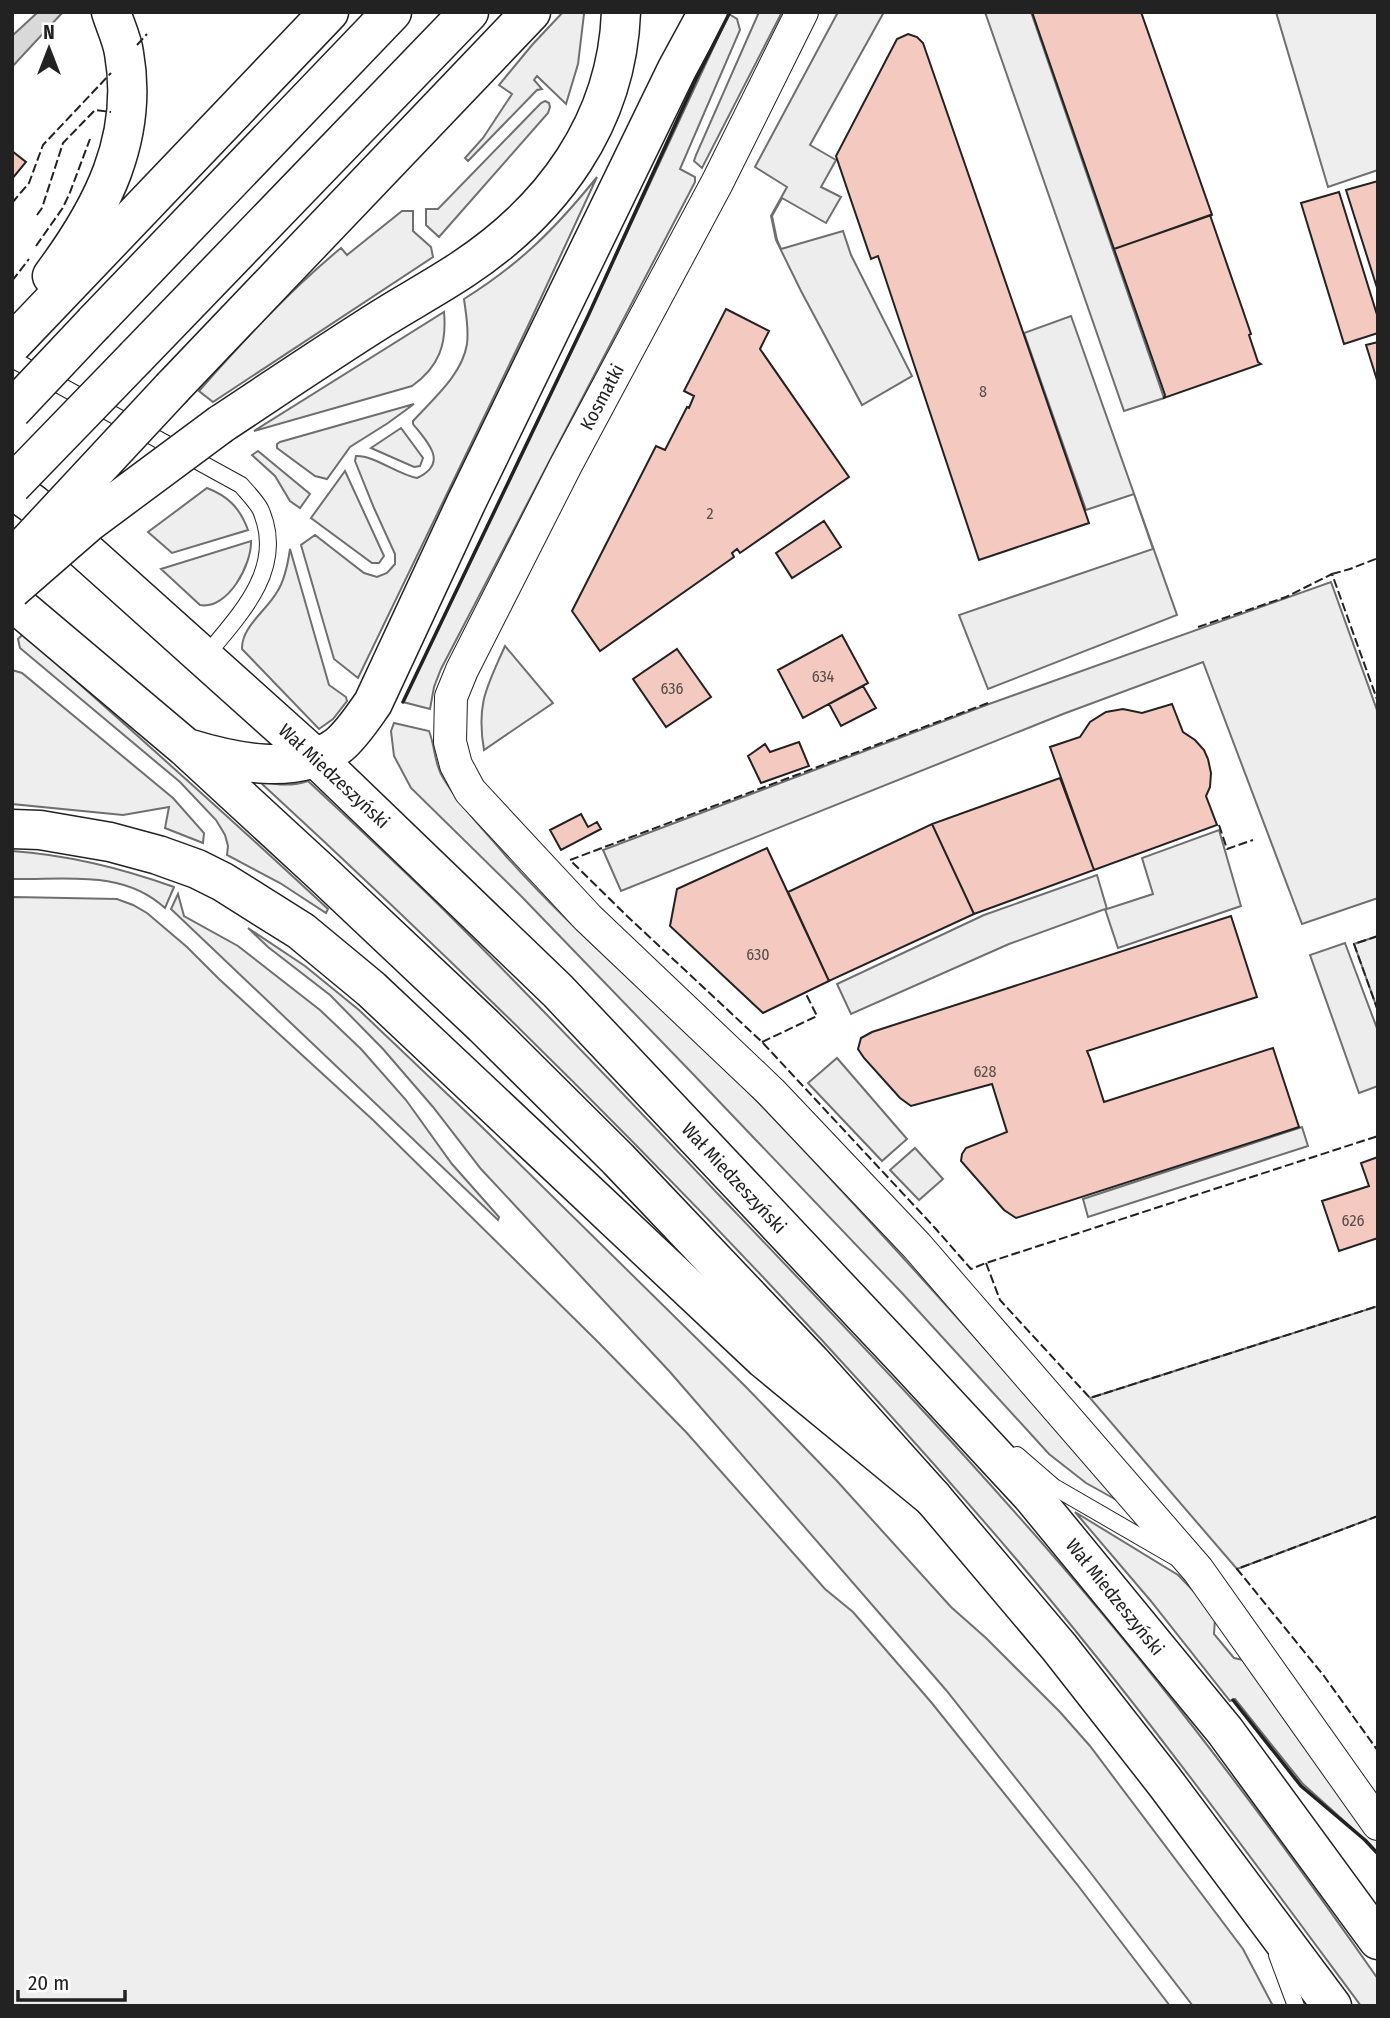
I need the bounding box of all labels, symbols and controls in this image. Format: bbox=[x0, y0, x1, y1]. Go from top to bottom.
north arrow bbox=[14, 14, 84, 84]
text: N bbox=[43, 21, 55, 44]
street label: Kosmatki bbox=[575, 360, 629, 434]
house number: 8 bbox=[979, 382, 987, 401]
house number: 2 bbox=[706, 504, 714, 523]
house number: 634 bbox=[812, 667, 835, 686]
house number: 636 bbox=[661, 679, 684, 698]
street label: Wał Miedzeszyński bbox=[274, 719, 394, 833]
house number: 630 bbox=[746, 945, 770, 964]
house number: 628 bbox=[974, 1062, 996, 1081]
street label: Wał Miedzeszyński bbox=[677, 1118, 791, 1238]
house number: 626 bbox=[1342, 1211, 1364, 1230]
street label: Wał Miedzeszyński bbox=[1061, 1534, 1169, 1660]
scale bar bbox=[18, 1958, 124, 2002]
text: 20 m bbox=[28, 1970, 69, 1996]

